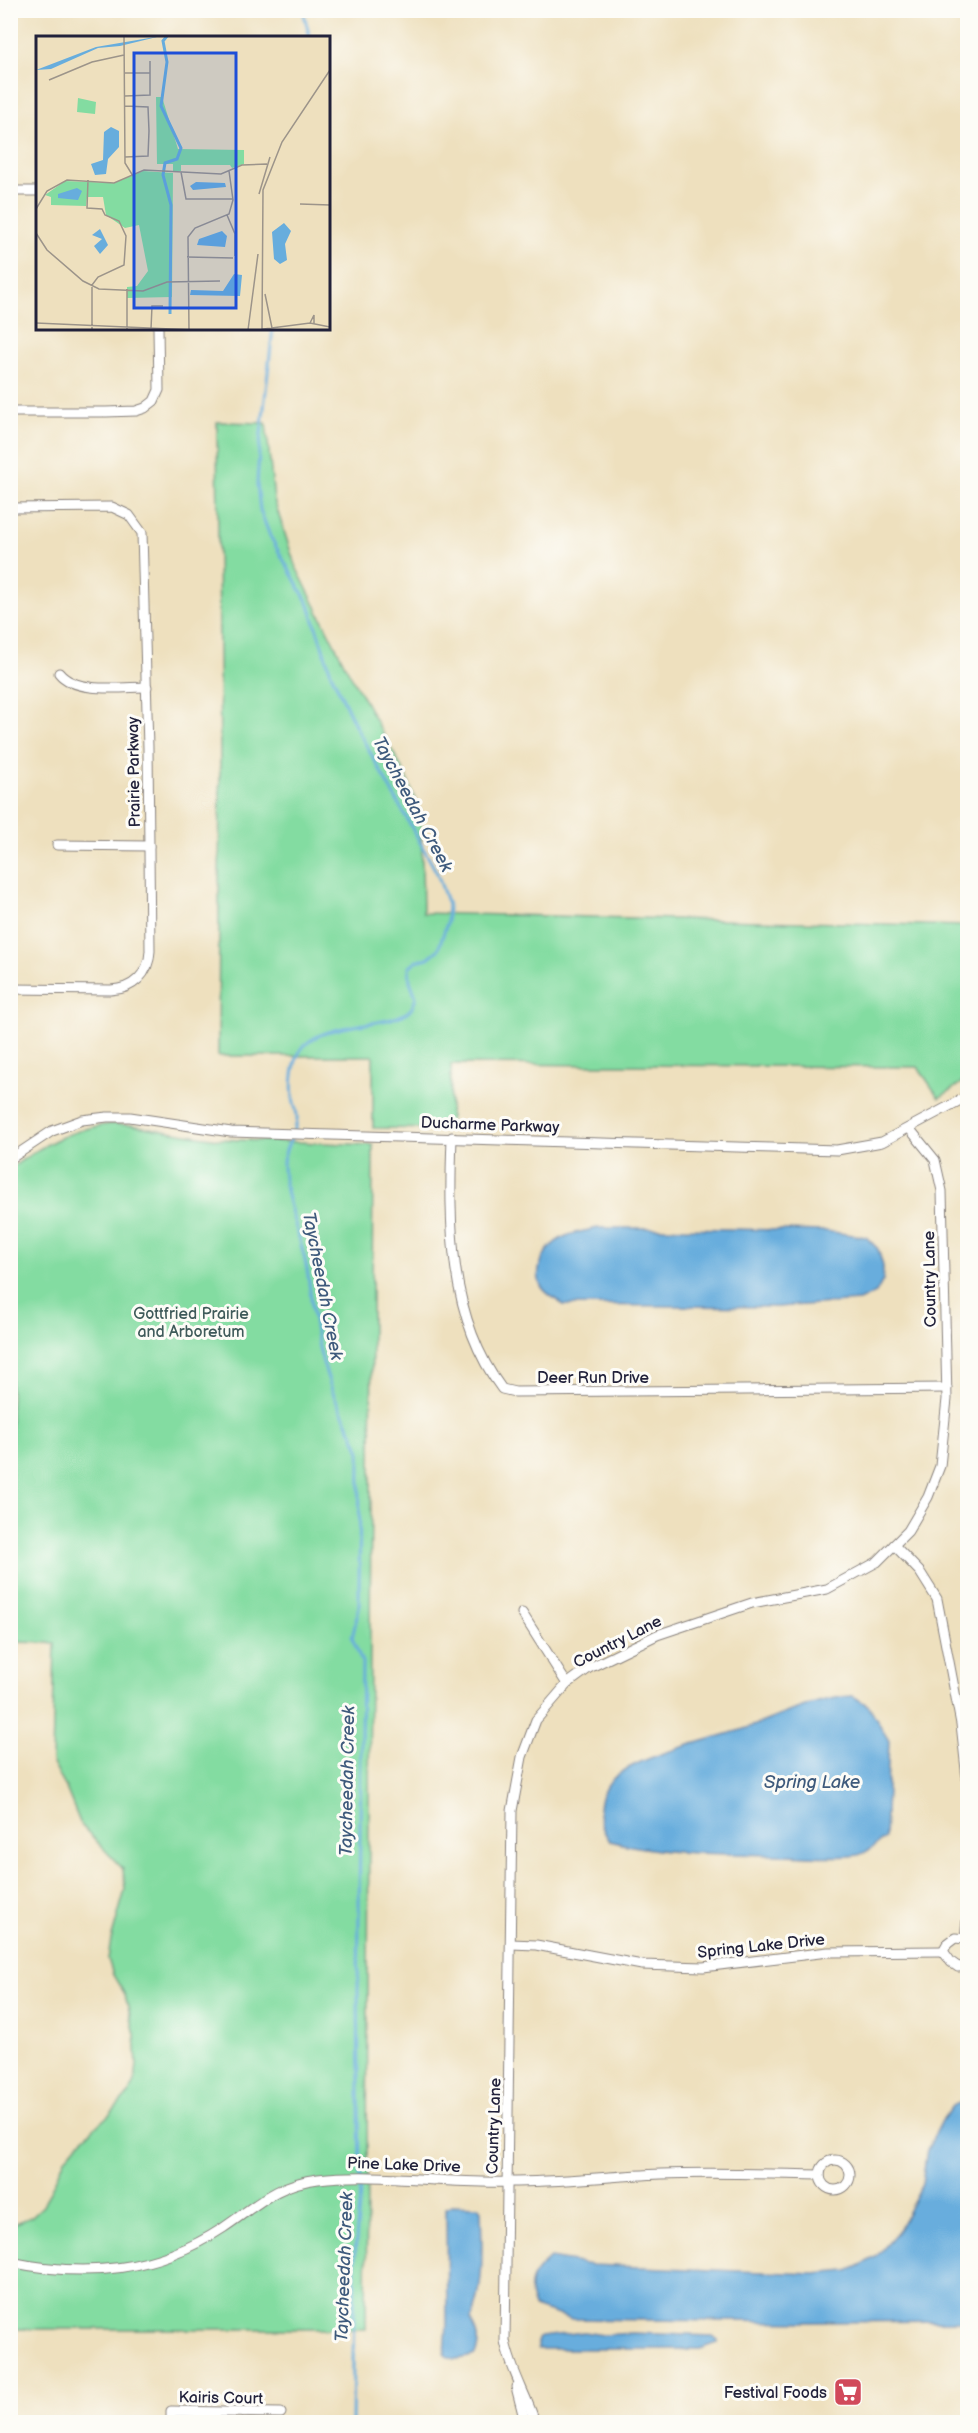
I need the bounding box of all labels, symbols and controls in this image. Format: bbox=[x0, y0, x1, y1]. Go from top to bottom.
inset map bbox=[36, 36, 330, 330]
street label: Prairie Parkway bbox=[124, 716, 145, 827]
water label: Taycheedah Creek bbox=[368, 733, 458, 877]
street label: Ducharme Parkway bbox=[420, 1114, 560, 1137]
water label: Taycheedah Creek bbox=[298, 1210, 347, 1363]
street label: Country Lane bbox=[920, 1230, 941, 1327]
park label: Gottfried Prairie and Arboretum bbox=[133, 1305, 249, 1342]
street label: Deer Run Drive bbox=[537, 1369, 649, 1388]
street label: Country Lane bbox=[570, 1612, 665, 1673]
water label: Taycheedah Creek bbox=[336, 1704, 359, 1856]
water label: Spring Lake bbox=[764, 1772, 860, 1793]
street label: Spring Lake Drive bbox=[697, 1930, 826, 1963]
street label: Country Lane bbox=[483, 2077, 506, 2175]
street label: Pine Lake Drive bbox=[347, 2154, 461, 2177]
water label: Taycheedah Creek bbox=[331, 2190, 358, 2343]
supermarket icon: Festival Foods bbox=[832, 2376, 864, 2408]
place label: Festival Foods bbox=[724, 2384, 827, 2403]
street label: Kairis Court bbox=[178, 2388, 264, 2409]

